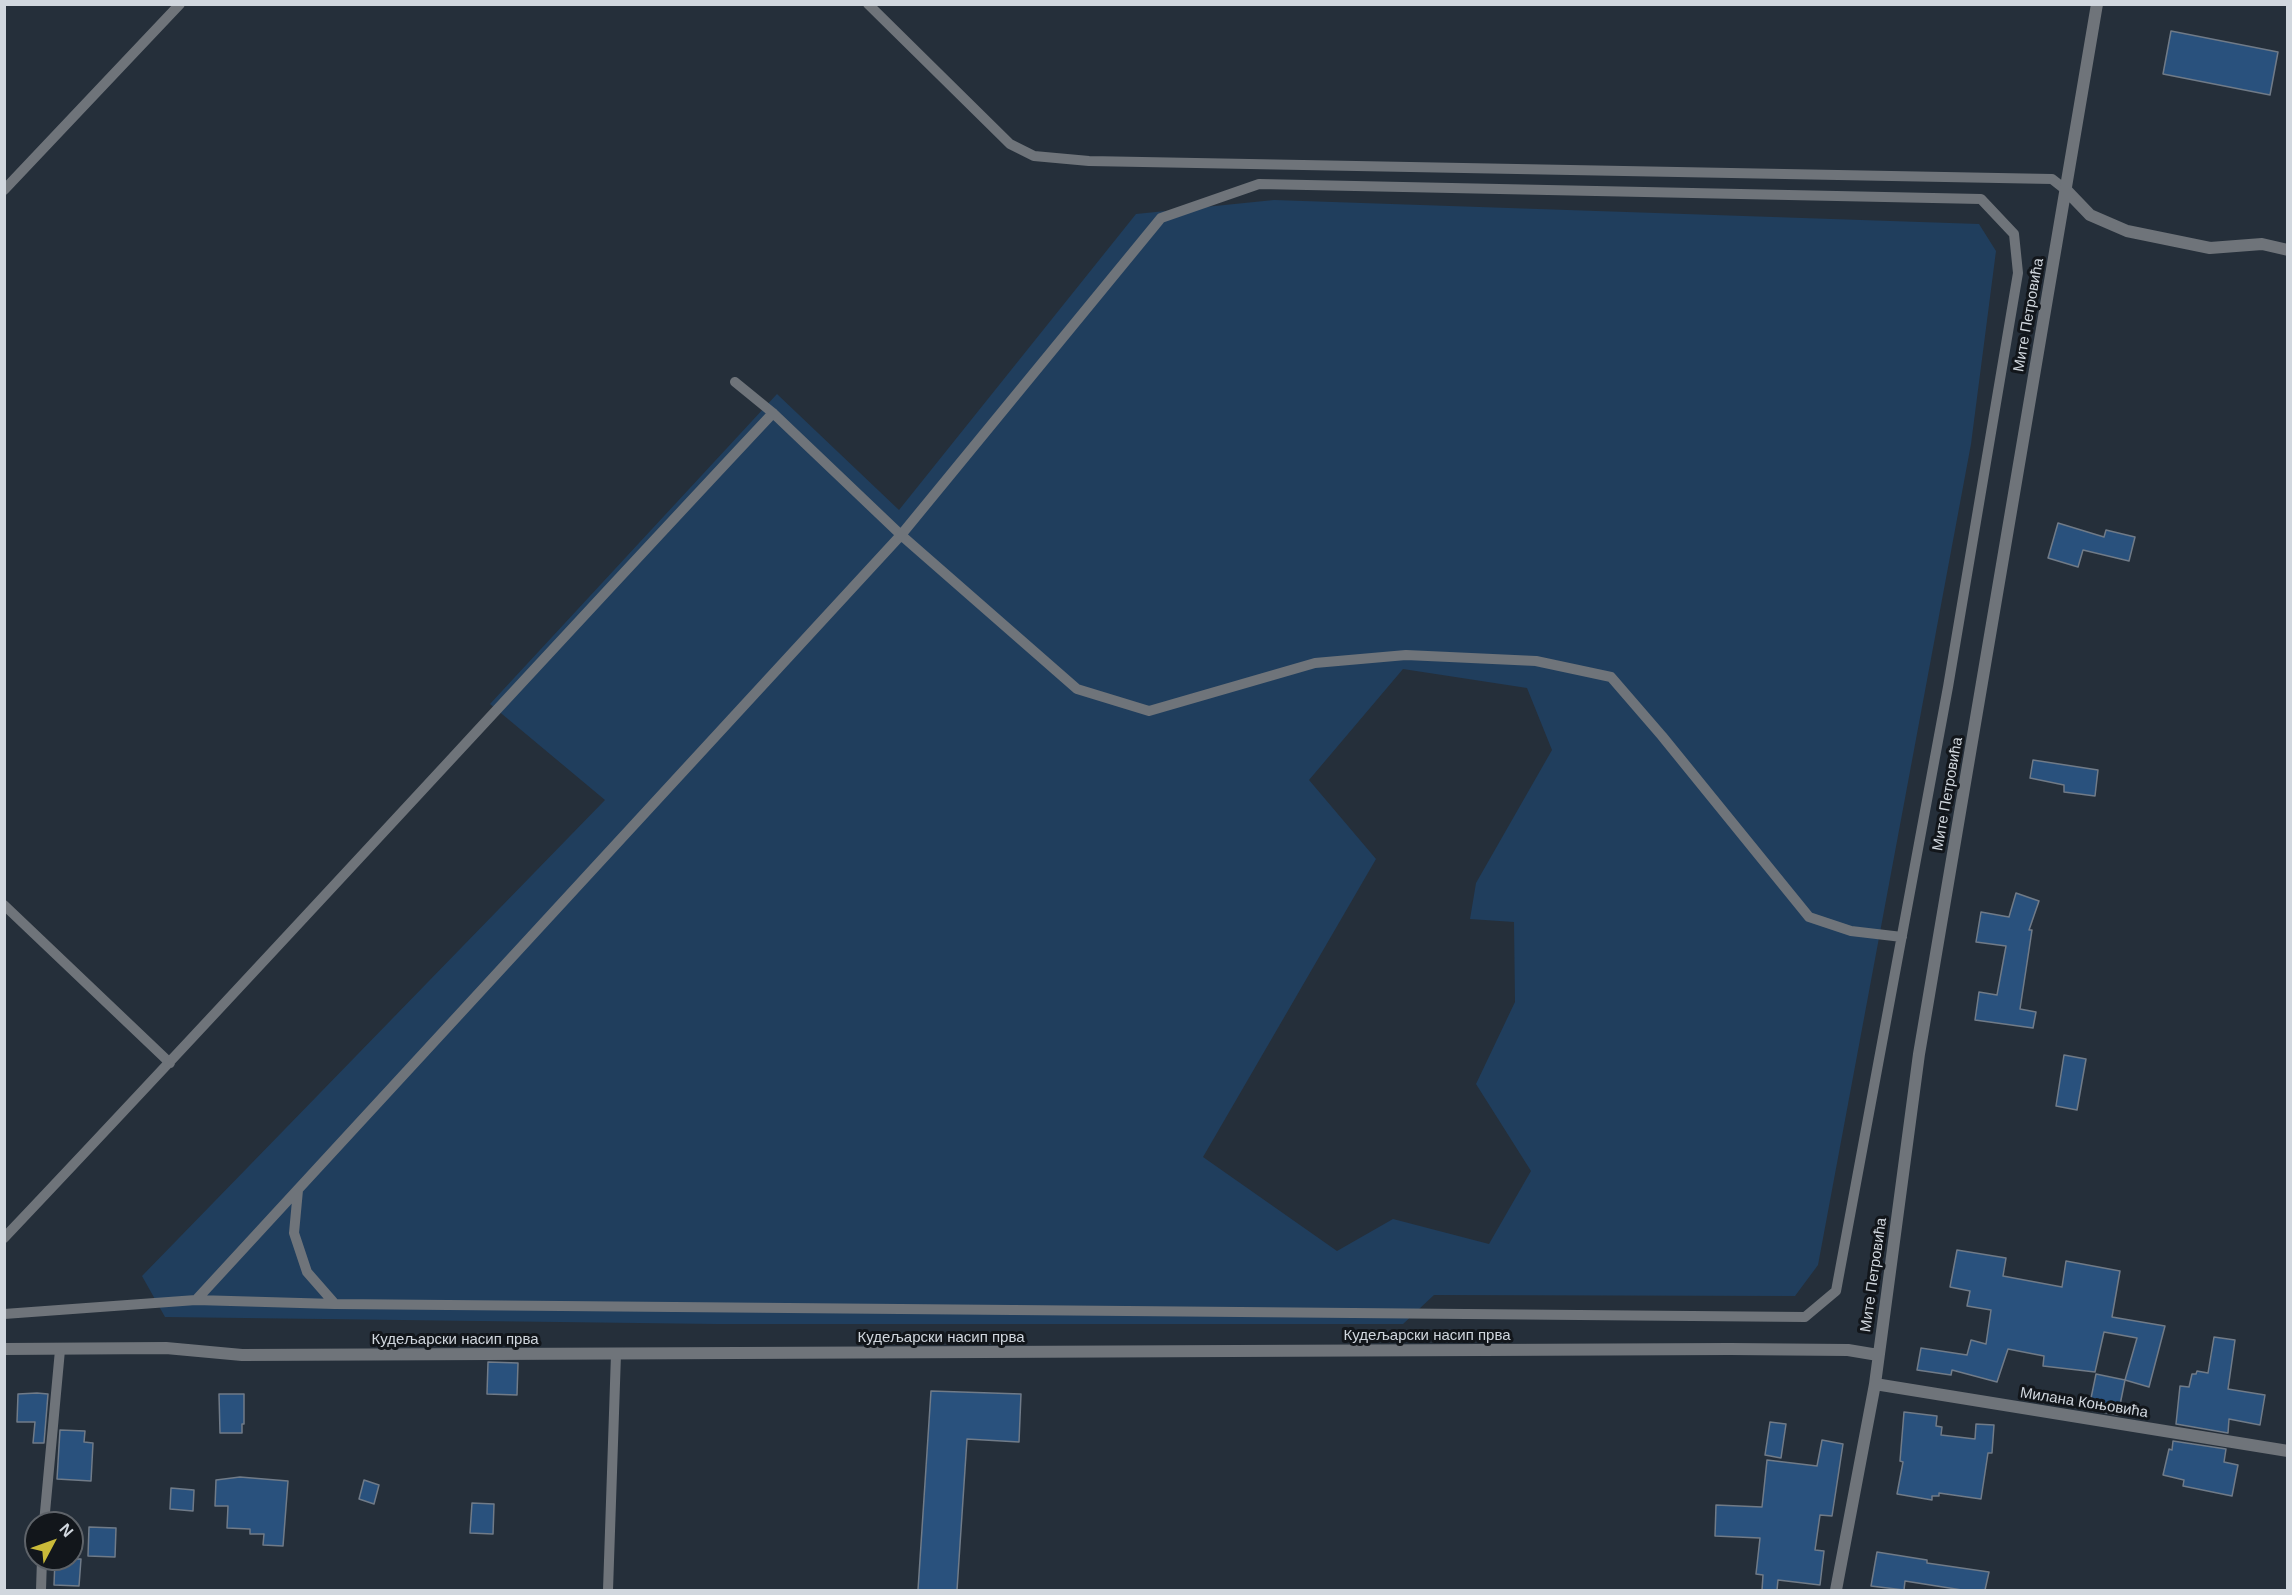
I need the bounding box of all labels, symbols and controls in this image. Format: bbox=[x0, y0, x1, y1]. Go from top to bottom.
street label: Мите Петровића bbox=[2010, 257, 2048, 373]
street label: Мите Петровића bbox=[1929, 736, 1967, 852]
street label: Мите Петровића bbox=[1857, 1217, 1891, 1333]
street label: Кудељарски насип прва bbox=[1343, 1327, 1511, 1345]
street label: Кудељарски насип прва bbox=[857, 1329, 1025, 1347]
street label: Кудељарски насип прва bbox=[371, 1331, 539, 1349]
street label: Милана Коњовића bbox=[2019, 1384, 2149, 1422]
north arrow bbox=[24, 1511, 84, 1571]
text: N bbox=[56, 1520, 77, 1540]

